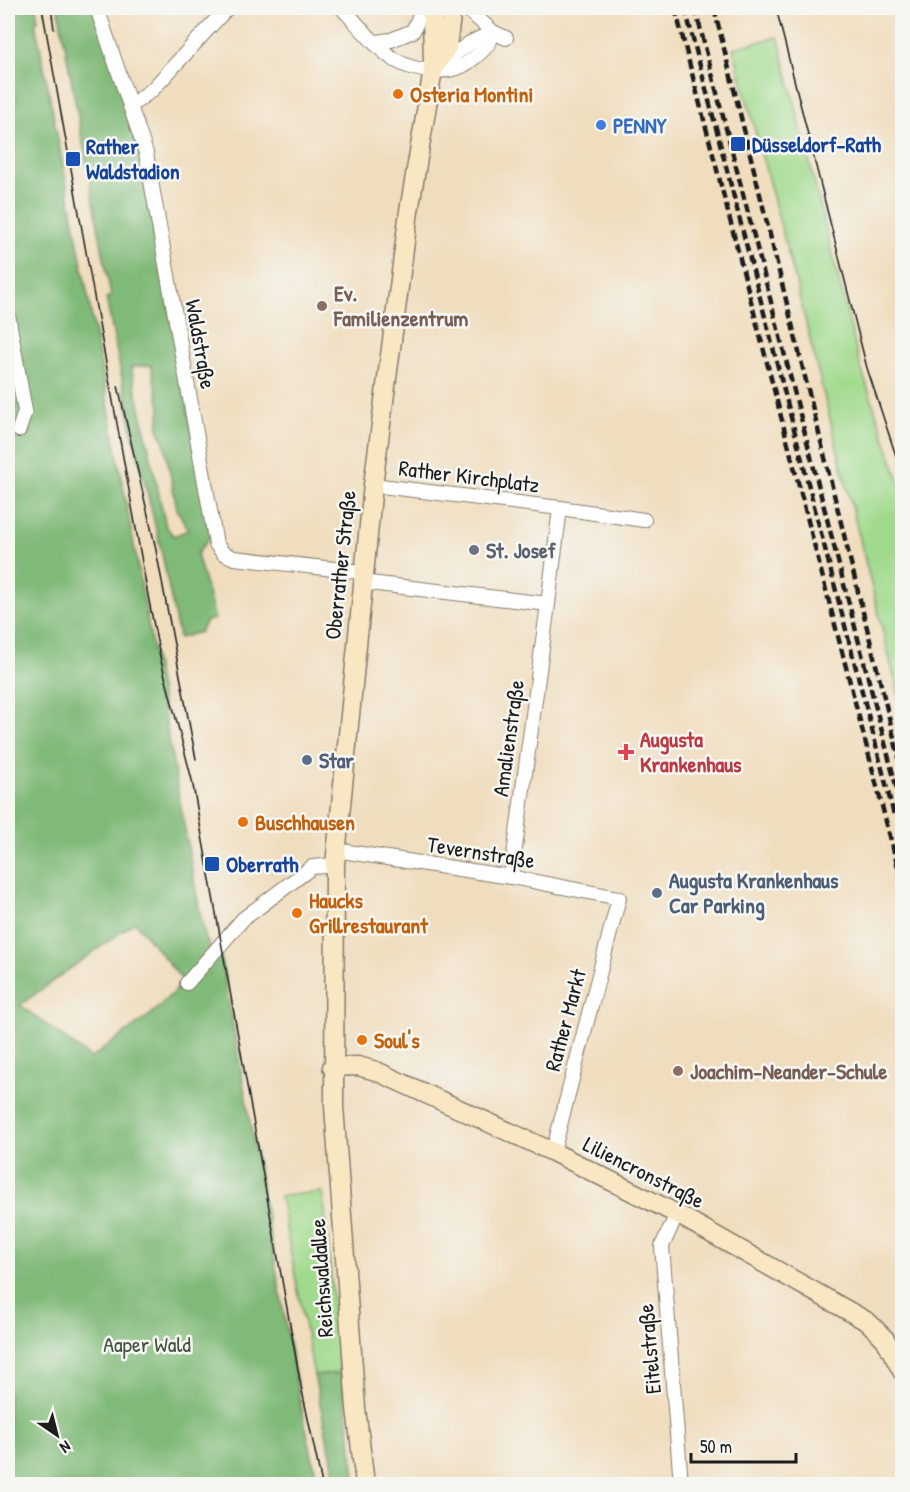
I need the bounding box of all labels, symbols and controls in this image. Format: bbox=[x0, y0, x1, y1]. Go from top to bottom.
place label: Osteria Montini bbox=[410, 79, 533, 109]
marker: Osteria Montini bbox=[391, 87, 405, 101]
place label: PENNY bbox=[613, 110, 667, 140]
marker: PENNY bbox=[594, 118, 608, 132]
place label: Düsseldorf-Rath bbox=[752, 129, 882, 159]
place label: Rather Waldstadion bbox=[86, 131, 180, 186]
marker: Düsseldorf-Rath bbox=[729, 135, 747, 153]
marker: Rather Waldstadion bbox=[64, 150, 82, 168]
place label: Ev. Familienzentrum bbox=[333, 278, 468, 333]
street label: Waldstraße bbox=[178, 297, 224, 391]
marker: Ev. Familienzentrum bbox=[315, 299, 329, 313]
street label: Rather Kirchplatz bbox=[397, 453, 541, 499]
street label: Oberrather Straße bbox=[317, 489, 363, 641]
place label: St. Josef bbox=[486, 535, 557, 565]
marker: St. Josef bbox=[467, 543, 481, 557]
street label: Amalienstraße bbox=[485, 678, 531, 798]
place label: Augusta Krankenhaus bbox=[640, 724, 742, 779]
marker: Augusta Krankenhaus bbox=[617, 743, 635, 761]
place label: Star bbox=[319, 745, 354, 775]
marker: Star bbox=[300, 753, 314, 767]
place label: Buschhausen bbox=[255, 807, 355, 837]
marker: Buschhausen bbox=[236, 815, 250, 829]
street label: Tevernstraße bbox=[425, 829, 537, 875]
place label: Oberrath bbox=[226, 849, 299, 879]
marker: Oberrath bbox=[203, 855, 221, 873]
place label: Augusta Krankenhaus Car Parking bbox=[669, 865, 839, 921]
place label: Haucks Grillrestaurant bbox=[309, 885, 429, 940]
marker: Augusta Krankenhaus Car Parking bbox=[650, 886, 664, 900]
marker: Haucks Grillrestaurant bbox=[290, 906, 304, 920]
street label: Rather Markt bbox=[537, 965, 593, 1074]
place label: Soul's bbox=[374, 1025, 420, 1055]
marker: Soul's bbox=[355, 1033, 369, 1047]
place label: Joachim-Neander-Schule bbox=[690, 1056, 887, 1086]
marker: Joachim-Neander-Schule bbox=[671, 1064, 685, 1078]
street label: Liliencronstraße bbox=[578, 1129, 710, 1215]
street label: Reichswaldallee bbox=[302, 1217, 340, 1338]
street label: Eitelstraße bbox=[630, 1302, 668, 1395]
park label: Aaper Wald bbox=[103, 1329, 191, 1359]
north arrow bbox=[27, 1405, 87, 1465]
scale bar bbox=[691, 1426, 796, 1464]
text: 50 m bbox=[700, 1434, 732, 1459]
text: N bbox=[55, 1436, 75, 1459]

